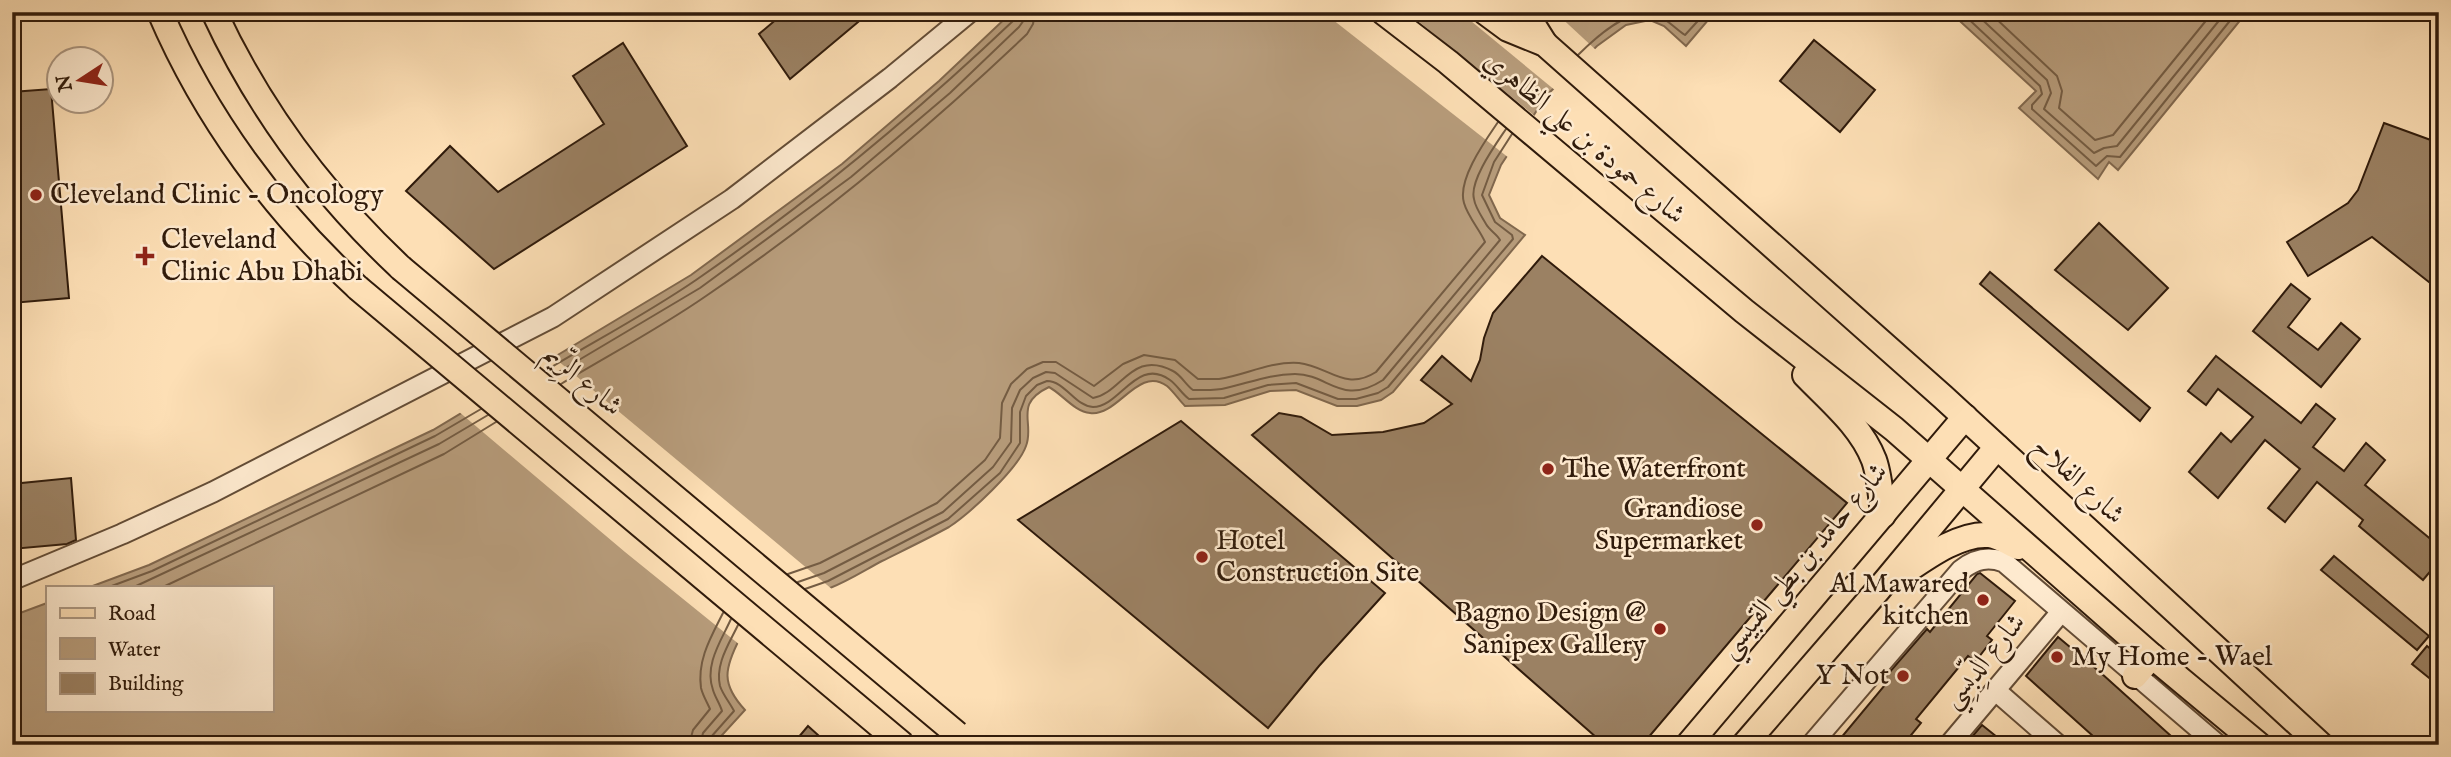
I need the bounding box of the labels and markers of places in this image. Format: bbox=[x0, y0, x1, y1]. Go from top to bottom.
place label: Cleveland Clinic - Oncology bbox=[50, 178, 384, 213]
marker: Cleveland Clinic - Oncology bbox=[28, 187, 44, 203]
place label: Cleveland Clinic Abu Dhabi bbox=[161, 223, 363, 290]
marker: Cleveland Clinic Abu Dhabi bbox=[135, 246, 155, 266]
place label: The Waterfront bbox=[1562, 452, 1746, 487]
marker: The Waterfront bbox=[1540, 461, 1556, 477]
place label: Grandiose Supermarket bbox=[1595, 492, 1743, 559]
marker: Grandiose Supermarket bbox=[1749, 517, 1765, 533]
place label: Hotel Construction Site bbox=[1216, 524, 1420, 591]
marker: Hotel Construction Site bbox=[1194, 549, 1210, 565]
place label: Al Mawared kitchen bbox=[1829, 567, 1969, 634]
marker: Al Mawared kitchen bbox=[1975, 592, 1991, 608]
place label: Bagno Design @ Sanipex Gallery bbox=[1454, 596, 1646, 663]
marker: Bagno Design @ Sanipex Gallery bbox=[1652, 621, 1668, 637]
place label: My Home - Wael bbox=[2071, 640, 2273, 675]
marker: My Home - Wael bbox=[2049, 649, 2065, 665]
place label: Y Not bbox=[1816, 659, 1889, 694]
marker: Y Not bbox=[1895, 668, 1911, 684]

